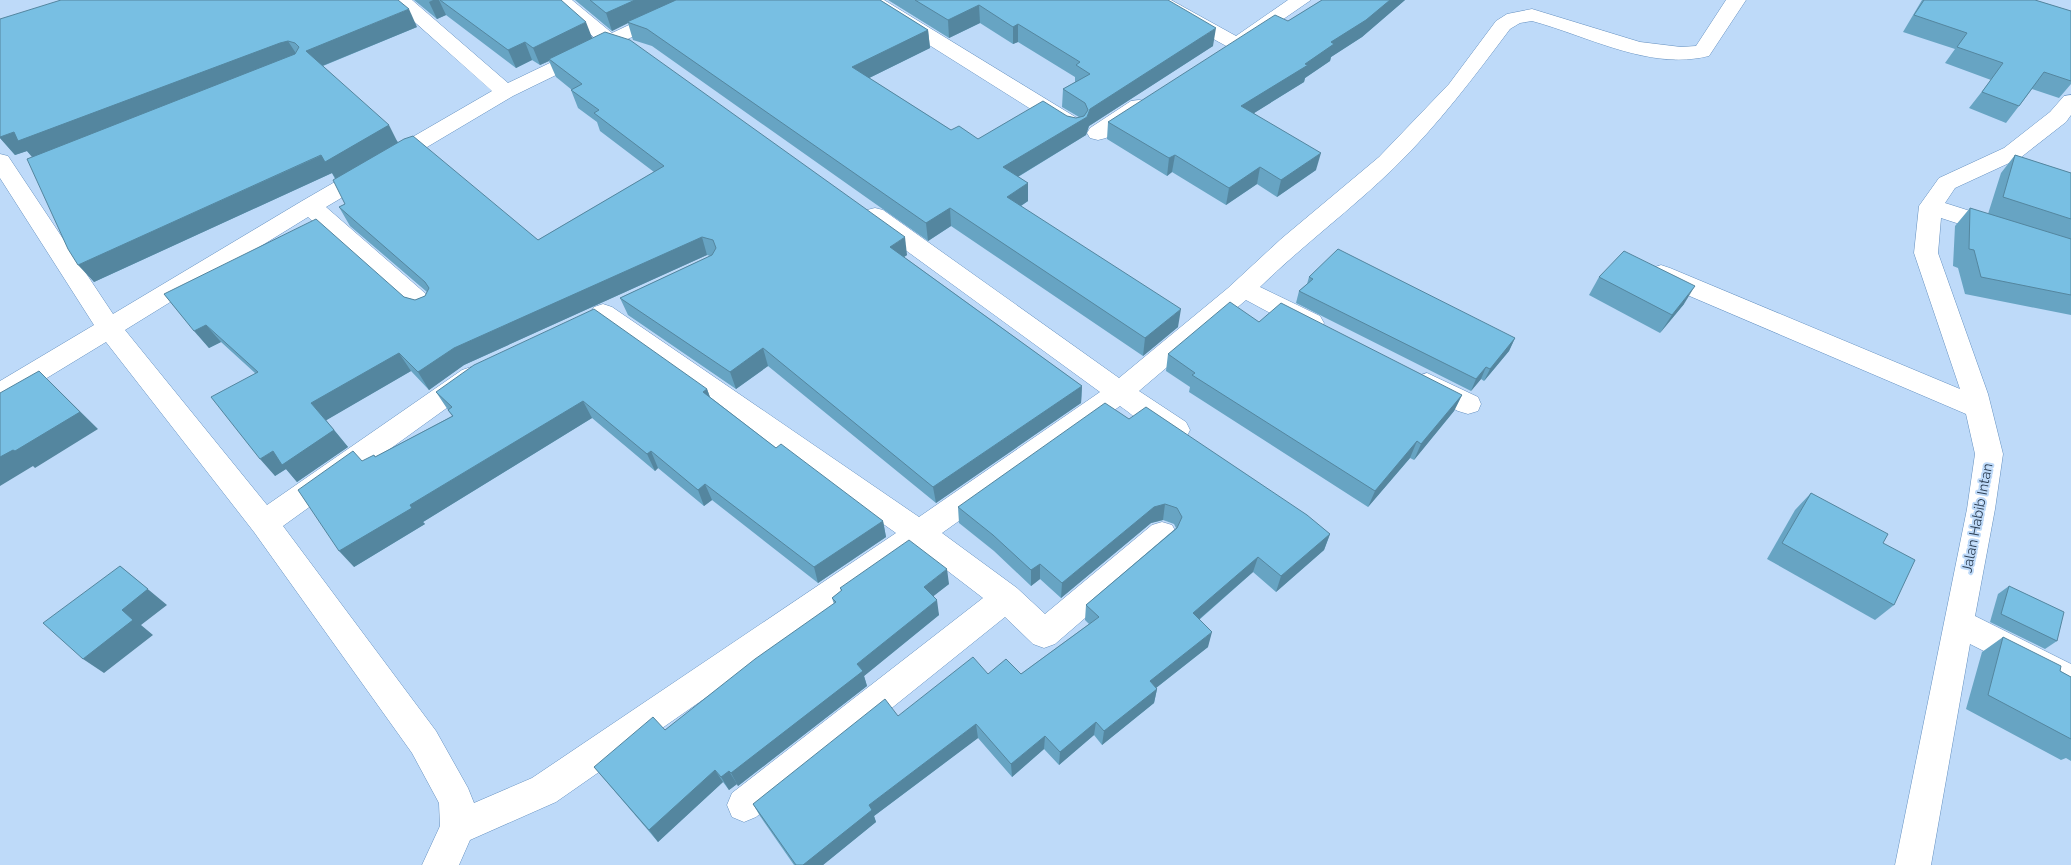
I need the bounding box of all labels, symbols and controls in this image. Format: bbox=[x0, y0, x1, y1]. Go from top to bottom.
street label: Jalan Habib Intan bbox=[1959, 462, 1995, 574]

